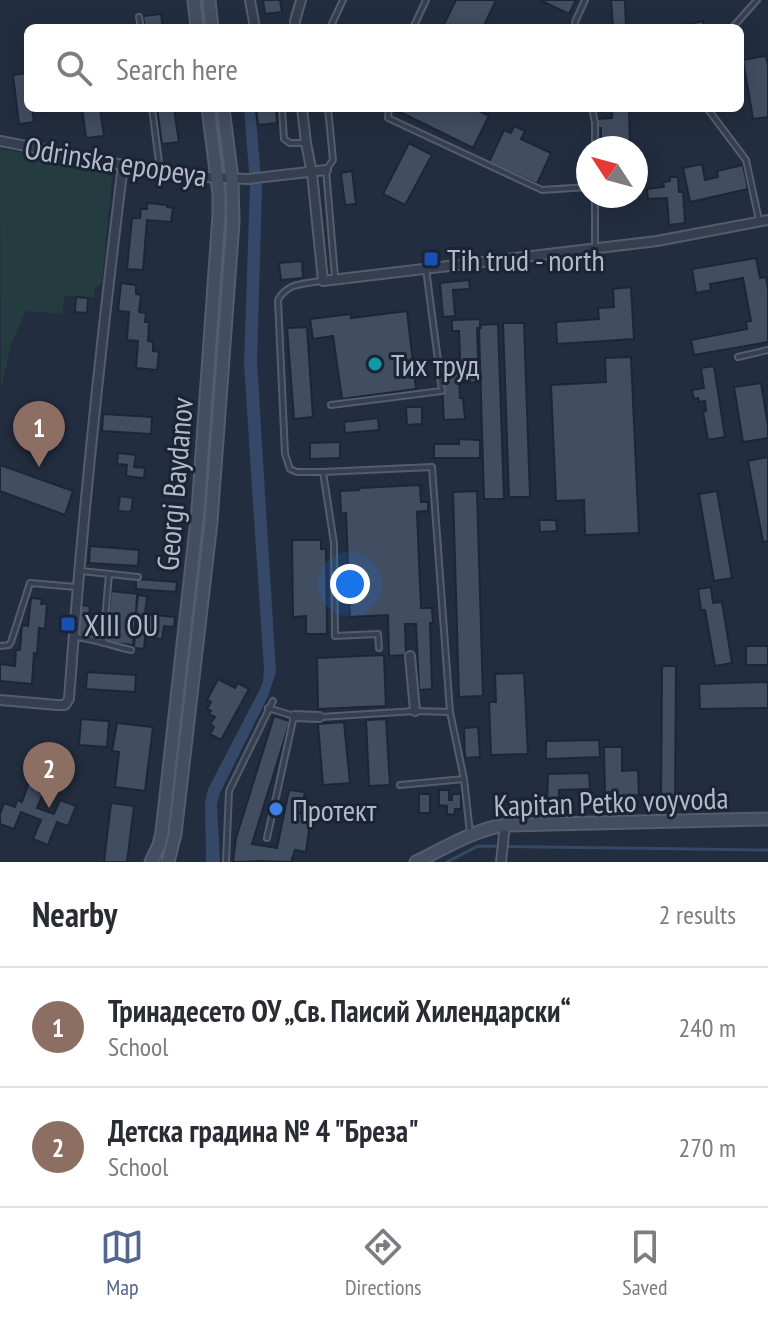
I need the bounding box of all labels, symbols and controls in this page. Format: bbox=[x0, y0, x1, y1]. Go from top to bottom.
search box bbox=[24, 24, 744, 112]
icon: search bbox=[52, 46, 96, 90]
text: Search here bbox=[116, 49, 238, 88]
street label: Odrinska epopeya bbox=[22, 127, 210, 195]
north arrow bbox=[576, 136, 648, 208]
place label: Tih trud - north bbox=[447, 240, 605, 279]
marker: Tih trud - north bbox=[422, 250, 440, 268]
place label: Тих труд bbox=[391, 345, 479, 384]
marker: Тих труд bbox=[366, 355, 384, 373]
street label: Georgi Baydanov bbox=[147, 395, 201, 572]
pin: 1 bbox=[13, 401, 65, 467]
your location bbox=[330, 564, 370, 604]
place label: XIII OU bbox=[84, 605, 158, 644]
marker: XIII OU bbox=[59, 615, 77, 633]
pin: 2 bbox=[23, 742, 75, 808]
street label: Kapitan Petko voyvoda bbox=[493, 777, 729, 825]
place label: Протект bbox=[292, 790, 377, 829]
marker: Протект bbox=[267, 800, 285, 818]
text: Nearby bbox=[32, 892, 117, 936]
text: 2 results bbox=[659, 898, 736, 931]
text: Тринадесето ОУ „Св. Паисий Хилендарски“ bbox=[108, 991, 571, 1030]
text: 1 bbox=[52, 1011, 64, 1044]
text: 240 m bbox=[678, 1011, 736, 1044]
text: School bbox=[108, 1030, 168, 1063]
text: Детска градина № 4 "Бреза" bbox=[108, 1111, 419, 1150]
text: 2 bbox=[52, 1131, 64, 1164]
text: 270 m bbox=[678, 1131, 736, 1164]
text: School bbox=[108, 1150, 168, 1183]
tab: Map bbox=[100, 1225, 144, 1301]
tab: Directions bbox=[345, 1225, 422, 1301]
tab: Saved bbox=[622, 1225, 668, 1301]

